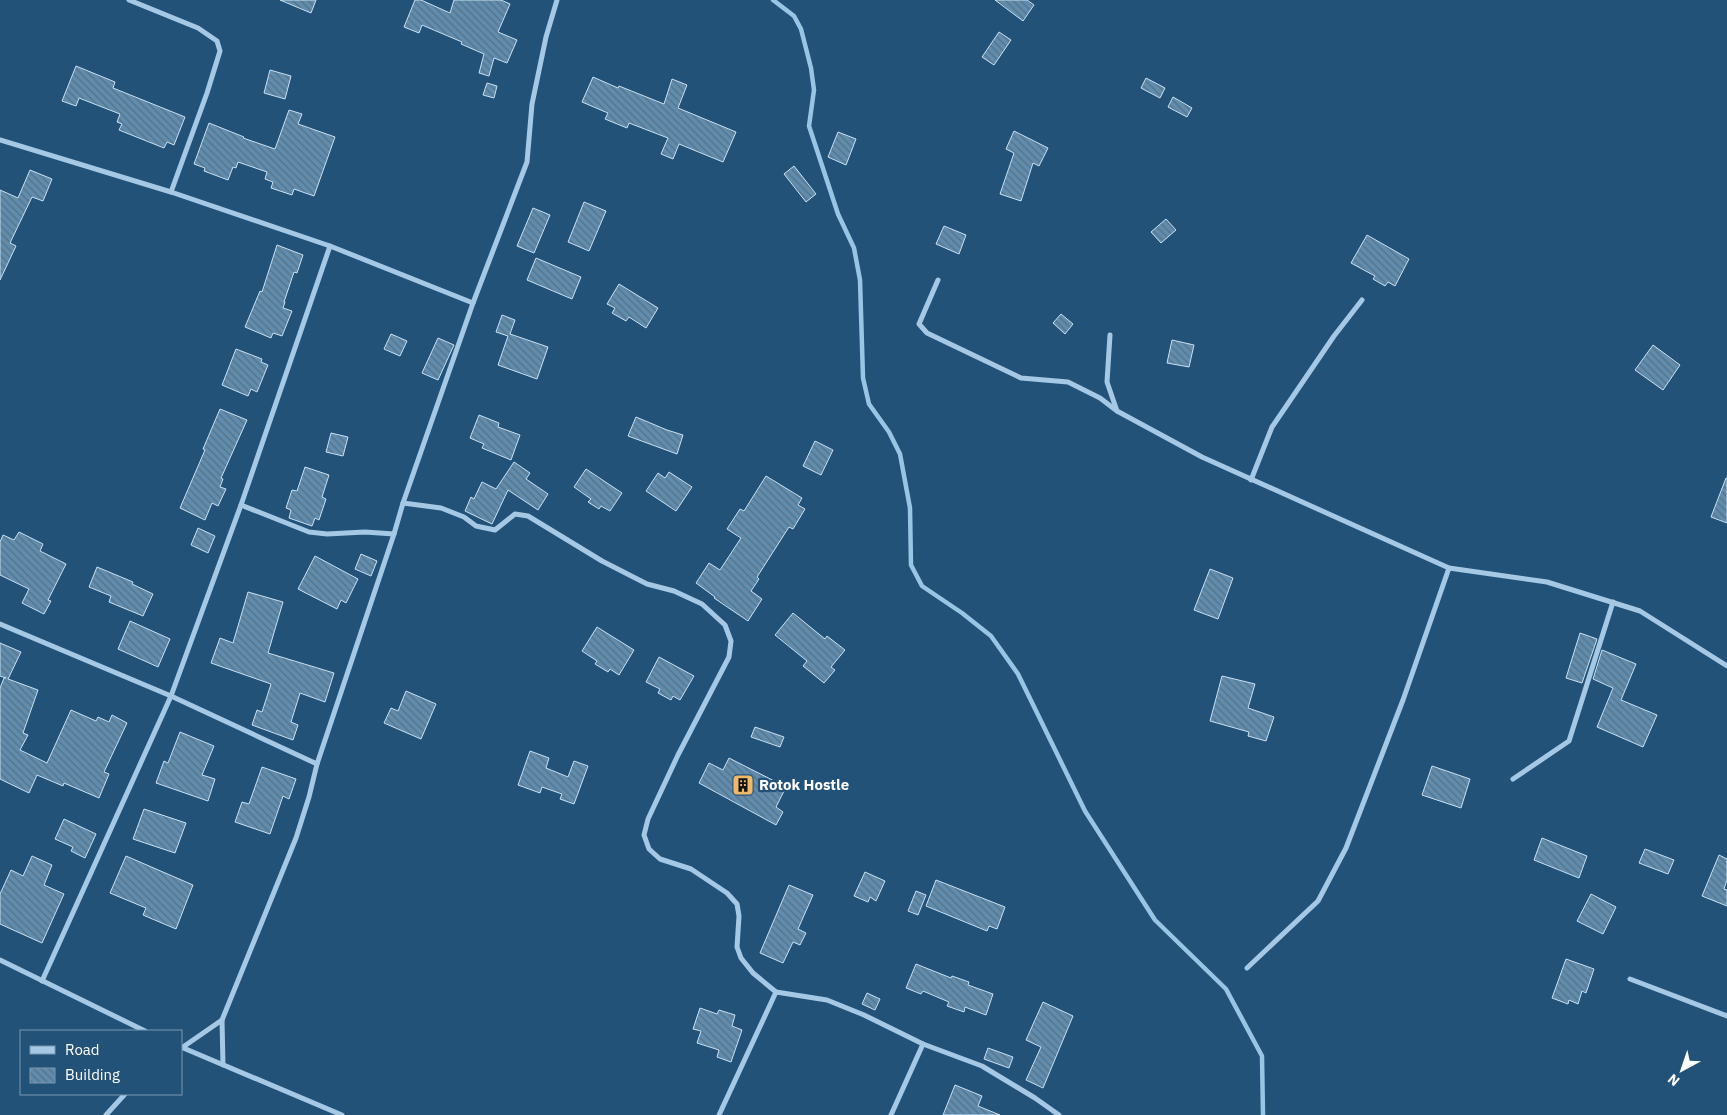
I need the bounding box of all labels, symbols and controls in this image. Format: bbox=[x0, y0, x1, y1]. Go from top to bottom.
building icon: Rotok Hostle bbox=[731, 773, 755, 797]
place label: Rotok Hostle bbox=[759, 775, 849, 794]
legend bbox=[20, 1030, 182, 1095]
text: Road bbox=[65, 1040, 100, 1059]
north arrow bbox=[1657, 1045, 1707, 1095]
text: Building bbox=[65, 1065, 120, 1084]
text: N bbox=[1664, 1070, 1683, 1090]

